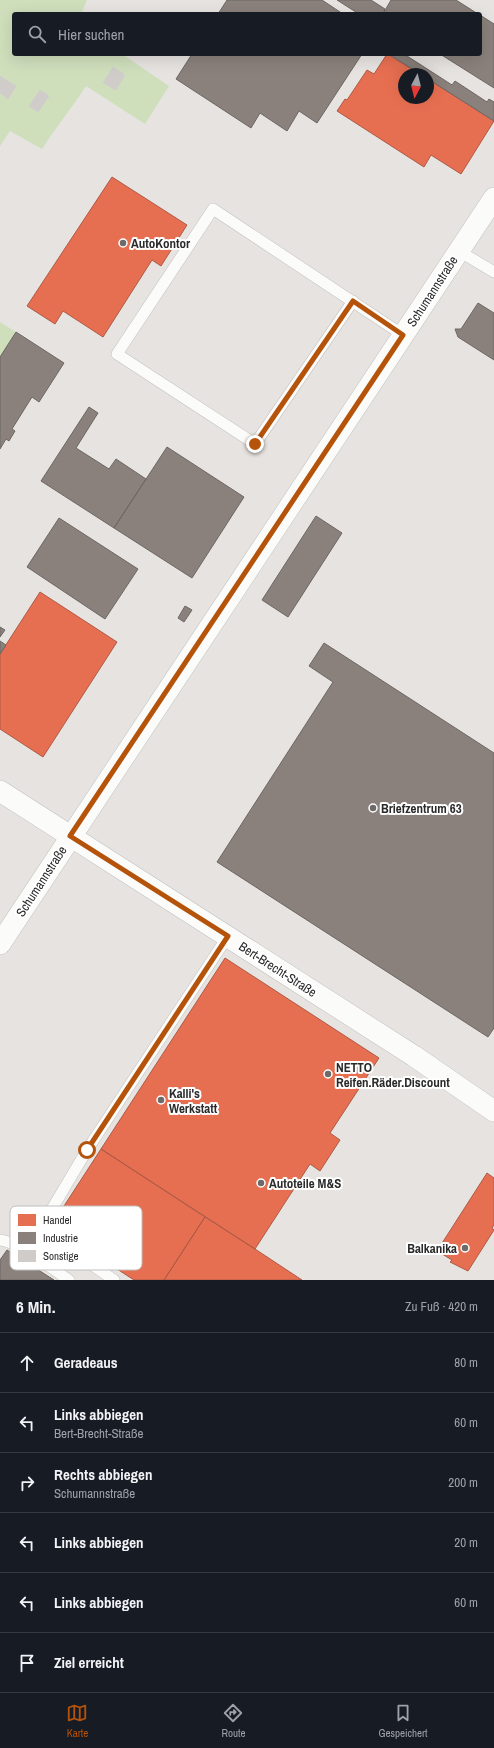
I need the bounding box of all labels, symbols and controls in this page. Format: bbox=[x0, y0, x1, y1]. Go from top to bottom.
search box bbox=[12, 12, 482, 56]
icon: search bbox=[26, 23, 48, 45]
text: Hier suchen bbox=[58, 24, 124, 45]
north arrow bbox=[398, 68, 434, 104]
place label: AutoKontor bbox=[131, 235, 191, 252]
marker: AutoKontor bbox=[118, 238, 128, 248]
street label: Schumannstraße bbox=[403, 253, 462, 330]
route end bbox=[246, 435, 264, 453]
place label: Briefzentrum 63 bbox=[381, 800, 462, 817]
marker: Briefzentrum 63 bbox=[368, 803, 378, 813]
street label: Schumannstraße bbox=[12, 843, 71, 920]
street label: Bert-Brecht-Straße bbox=[236, 938, 320, 1001]
place label: NETTO Reifen.Räder.Discount bbox=[336, 1059, 450, 1091]
marker: NETTO Reifen.Räder.Discount bbox=[323, 1069, 333, 1079]
place label: Kalli's Werkstatt bbox=[169, 1085, 218, 1117]
marker: Kalli's Werkstatt bbox=[156, 1095, 166, 1105]
route start bbox=[78, 1141, 96, 1159]
place label: Autoteile M&S bbox=[269, 1175, 341, 1192]
marker: Autoteile M&S bbox=[256, 1178, 266, 1188]
legend bbox=[10, 1206, 142, 1270]
text: Handel bbox=[43, 1213, 72, 1227]
text: Industrie bbox=[43, 1231, 78, 1245]
place label: Balkanika bbox=[407, 1240, 457, 1257]
marker: Balkanika bbox=[460, 1243, 470, 1253]
text: Sonstige bbox=[43, 1249, 79, 1263]
text: 6 Min. bbox=[16, 1295, 56, 1318]
text: Zu Fuß · 420 m bbox=[405, 1298, 478, 1315]
icon: ahead bbox=[16, 1352, 38, 1374]
text: Geradeaus bbox=[54, 1352, 118, 1373]
text: 80 m bbox=[454, 1354, 478, 1371]
text: Links abbiegen bbox=[54, 1404, 144, 1425]
icon: left bbox=[16, 1412, 38, 1434]
text: 60 m bbox=[454, 1414, 478, 1431]
text: Bert-Brecht-Straße bbox=[54, 1425, 143, 1442]
text: Rechts abbiegen bbox=[54, 1464, 152, 1485]
icon: right bbox=[16, 1472, 38, 1494]
text: 200 m bbox=[448, 1474, 478, 1491]
text: Schumannstraße bbox=[54, 1485, 135, 1502]
icon: left bbox=[16, 1532, 38, 1554]
text: Links abbiegen bbox=[54, 1532, 144, 1553]
text: 20 m bbox=[454, 1534, 478, 1551]
icon: left bbox=[16, 1592, 38, 1614]
text: Links abbiegen bbox=[54, 1592, 144, 1613]
text: 60 m bbox=[454, 1594, 478, 1611]
icon: arrive bbox=[16, 1652, 38, 1674]
text: Ziel erreicht bbox=[54, 1652, 124, 1673]
tab: Karte bbox=[66, 1702, 88, 1740]
tab: Route bbox=[221, 1702, 245, 1740]
tab: Gespeichert bbox=[378, 1702, 428, 1740]

